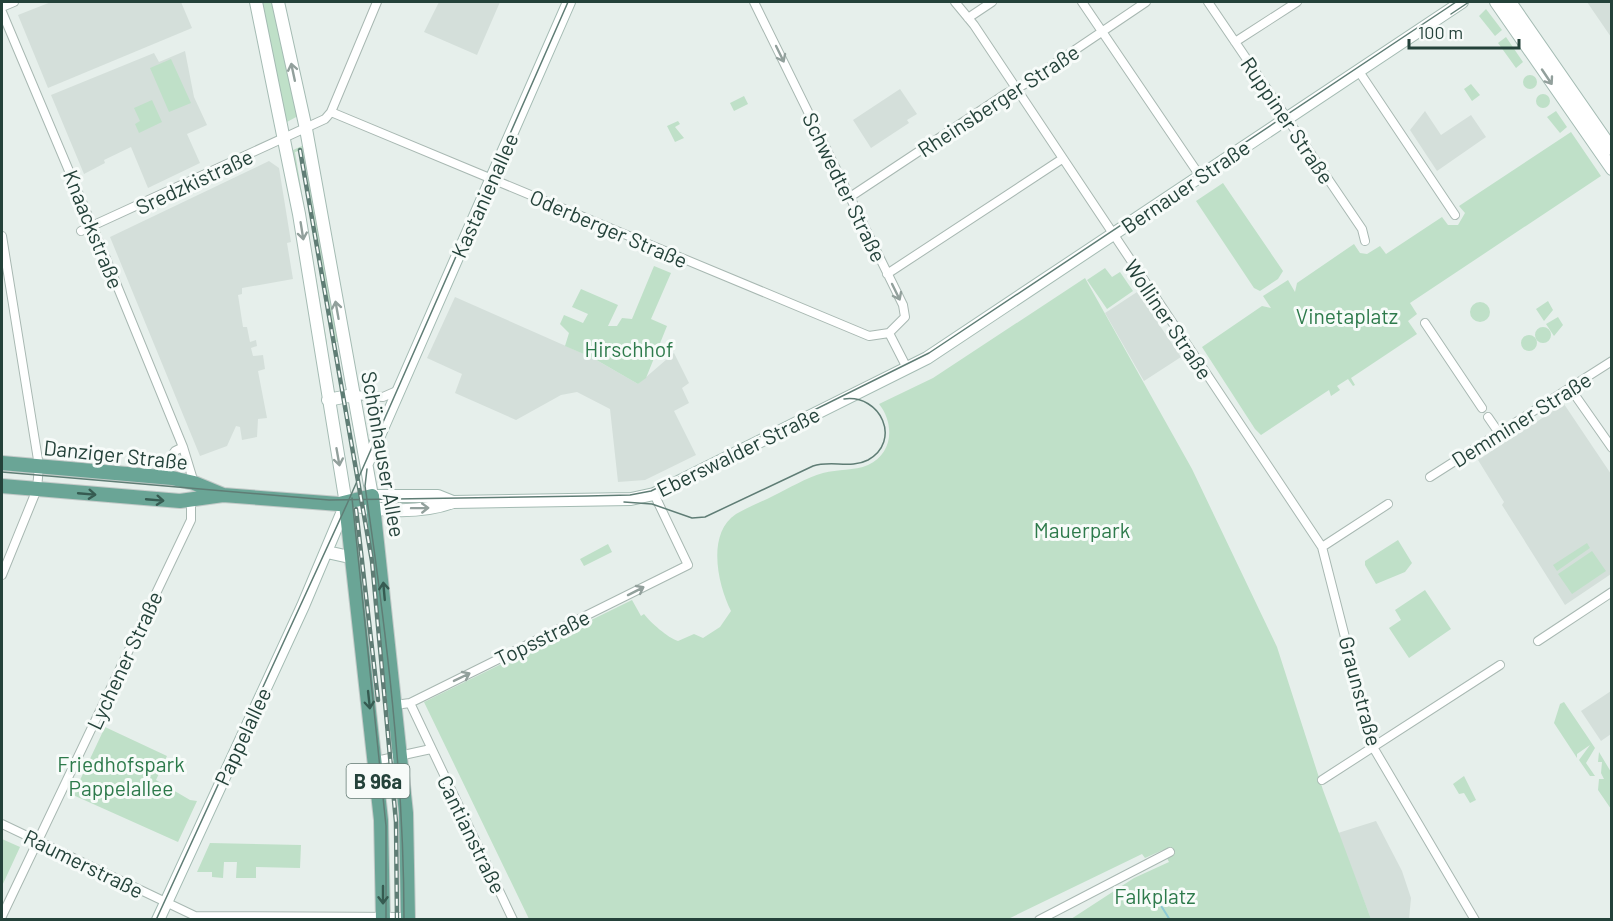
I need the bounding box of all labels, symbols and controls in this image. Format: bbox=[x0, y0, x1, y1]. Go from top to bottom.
scale bar bbox=[1409, 12, 1518, 50]
text: 100 m bbox=[1418, 21, 1463, 43]
street label: Rheinsberger Straße bbox=[913, 39, 1083, 161]
one-way arrow bbox=[774, 44, 786, 62]
street label: Ruppiner Straße bbox=[1236, 52, 1340, 188]
one-way arrow bbox=[287, 63, 298, 82]
one-way arrow bbox=[1541, 68, 1553, 85]
street label: Schwedter Straße bbox=[798, 108, 892, 266]
street label: Kastanienallee bbox=[445, 129, 523, 261]
street label: Bernauer Straße bbox=[1116, 134, 1254, 238]
street label: Sredzkistraße bbox=[131, 143, 257, 219]
street label: Knaackstraße bbox=[59, 166, 129, 292]
street label: Oderberger Straße bbox=[526, 184, 692, 272]
one-way arrow bbox=[296, 221, 307, 241]
street label: Wolliner Straße bbox=[1120, 254, 1218, 384]
one-way arrow bbox=[891, 283, 903, 301]
one-way arrow bbox=[331, 300, 342, 320]
park label: Vinetaplatz bbox=[1296, 303, 1398, 328]
park label: Hirschhof bbox=[585, 336, 673, 361]
street label: Demminer Straße bbox=[1447, 366, 1595, 472]
street label: Schönhauser Allee bbox=[357, 369, 411, 539]
street label: Eberswalder Straße bbox=[652, 401, 824, 501]
street label: Danziger Straße bbox=[43, 434, 189, 474]
one-way arrow bbox=[333, 447, 344, 467]
one-way arrow bbox=[77, 489, 97, 500]
one-way arrow bbox=[144, 494, 164, 505]
one-way arrow bbox=[409, 503, 429, 514]
park label: Mauerpark bbox=[1034, 517, 1130, 542]
one-way arrow bbox=[378, 582, 389, 602]
one-way arrow bbox=[627, 584, 645, 596]
street label: Lychener Straße bbox=[81, 587, 167, 733]
street label: Topsstraße bbox=[491, 603, 593, 671]
street label: Graunstraße bbox=[1334, 633, 1388, 749]
one-way arrow bbox=[452, 671, 470, 683]
street label: Pappelallee bbox=[208, 683, 276, 789]
one-way arrow bbox=[364, 690, 375, 710]
park label: Friedhofspark Pappelallee bbox=[57, 751, 185, 800]
road number: B 96a bbox=[346, 764, 410, 798]
street label: Cantianstraße bbox=[433, 771, 511, 897]
street label: Raumerstraße bbox=[20, 823, 148, 903]
park label: Falkplatz bbox=[1114, 883, 1196, 908]
one-way arrow bbox=[377, 884, 389, 904]

